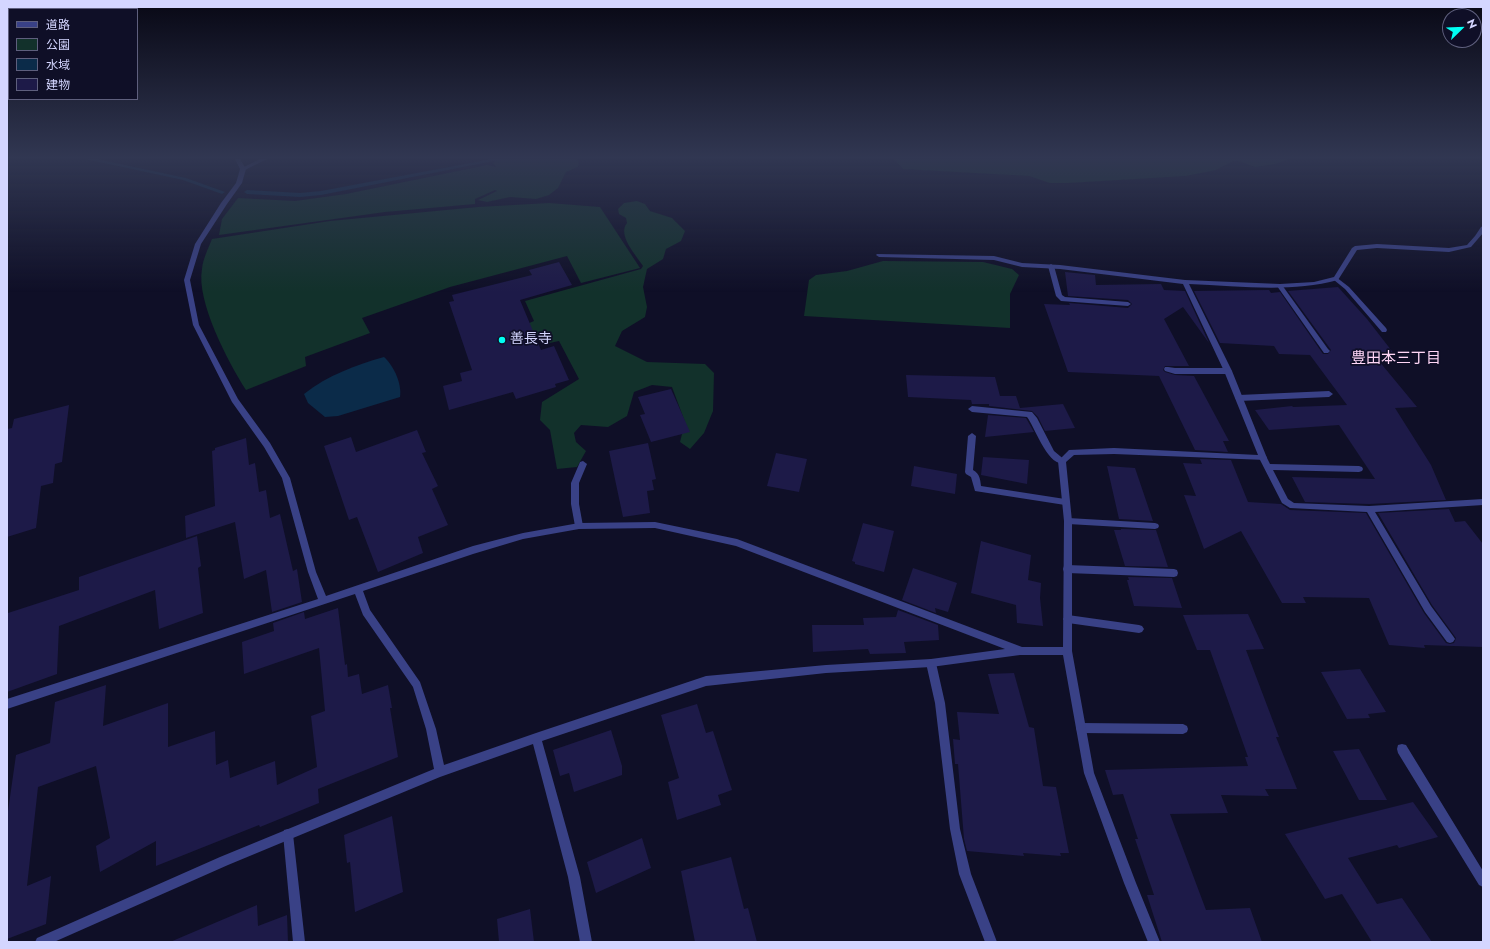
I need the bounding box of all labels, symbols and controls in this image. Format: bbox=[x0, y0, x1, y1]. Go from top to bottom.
legend bbox=[8, 8, 138, 100]
north arrow bbox=[1442, 8, 1482, 48]
text: 道路 bbox=[46, 16, 70, 34]
text: N bbox=[1463, 17, 1481, 31]
text: 公園 bbox=[46, 36, 70, 54]
text: 水域 bbox=[46, 56, 70, 74]
text: 建物 bbox=[46, 76, 70, 94]
place label: 善長寺 bbox=[510, 332, 552, 348]
marker: 善長寺 bbox=[497, 335, 507, 345]
district label: 豊田本三丁目 bbox=[1351, 350, 1441, 368]

